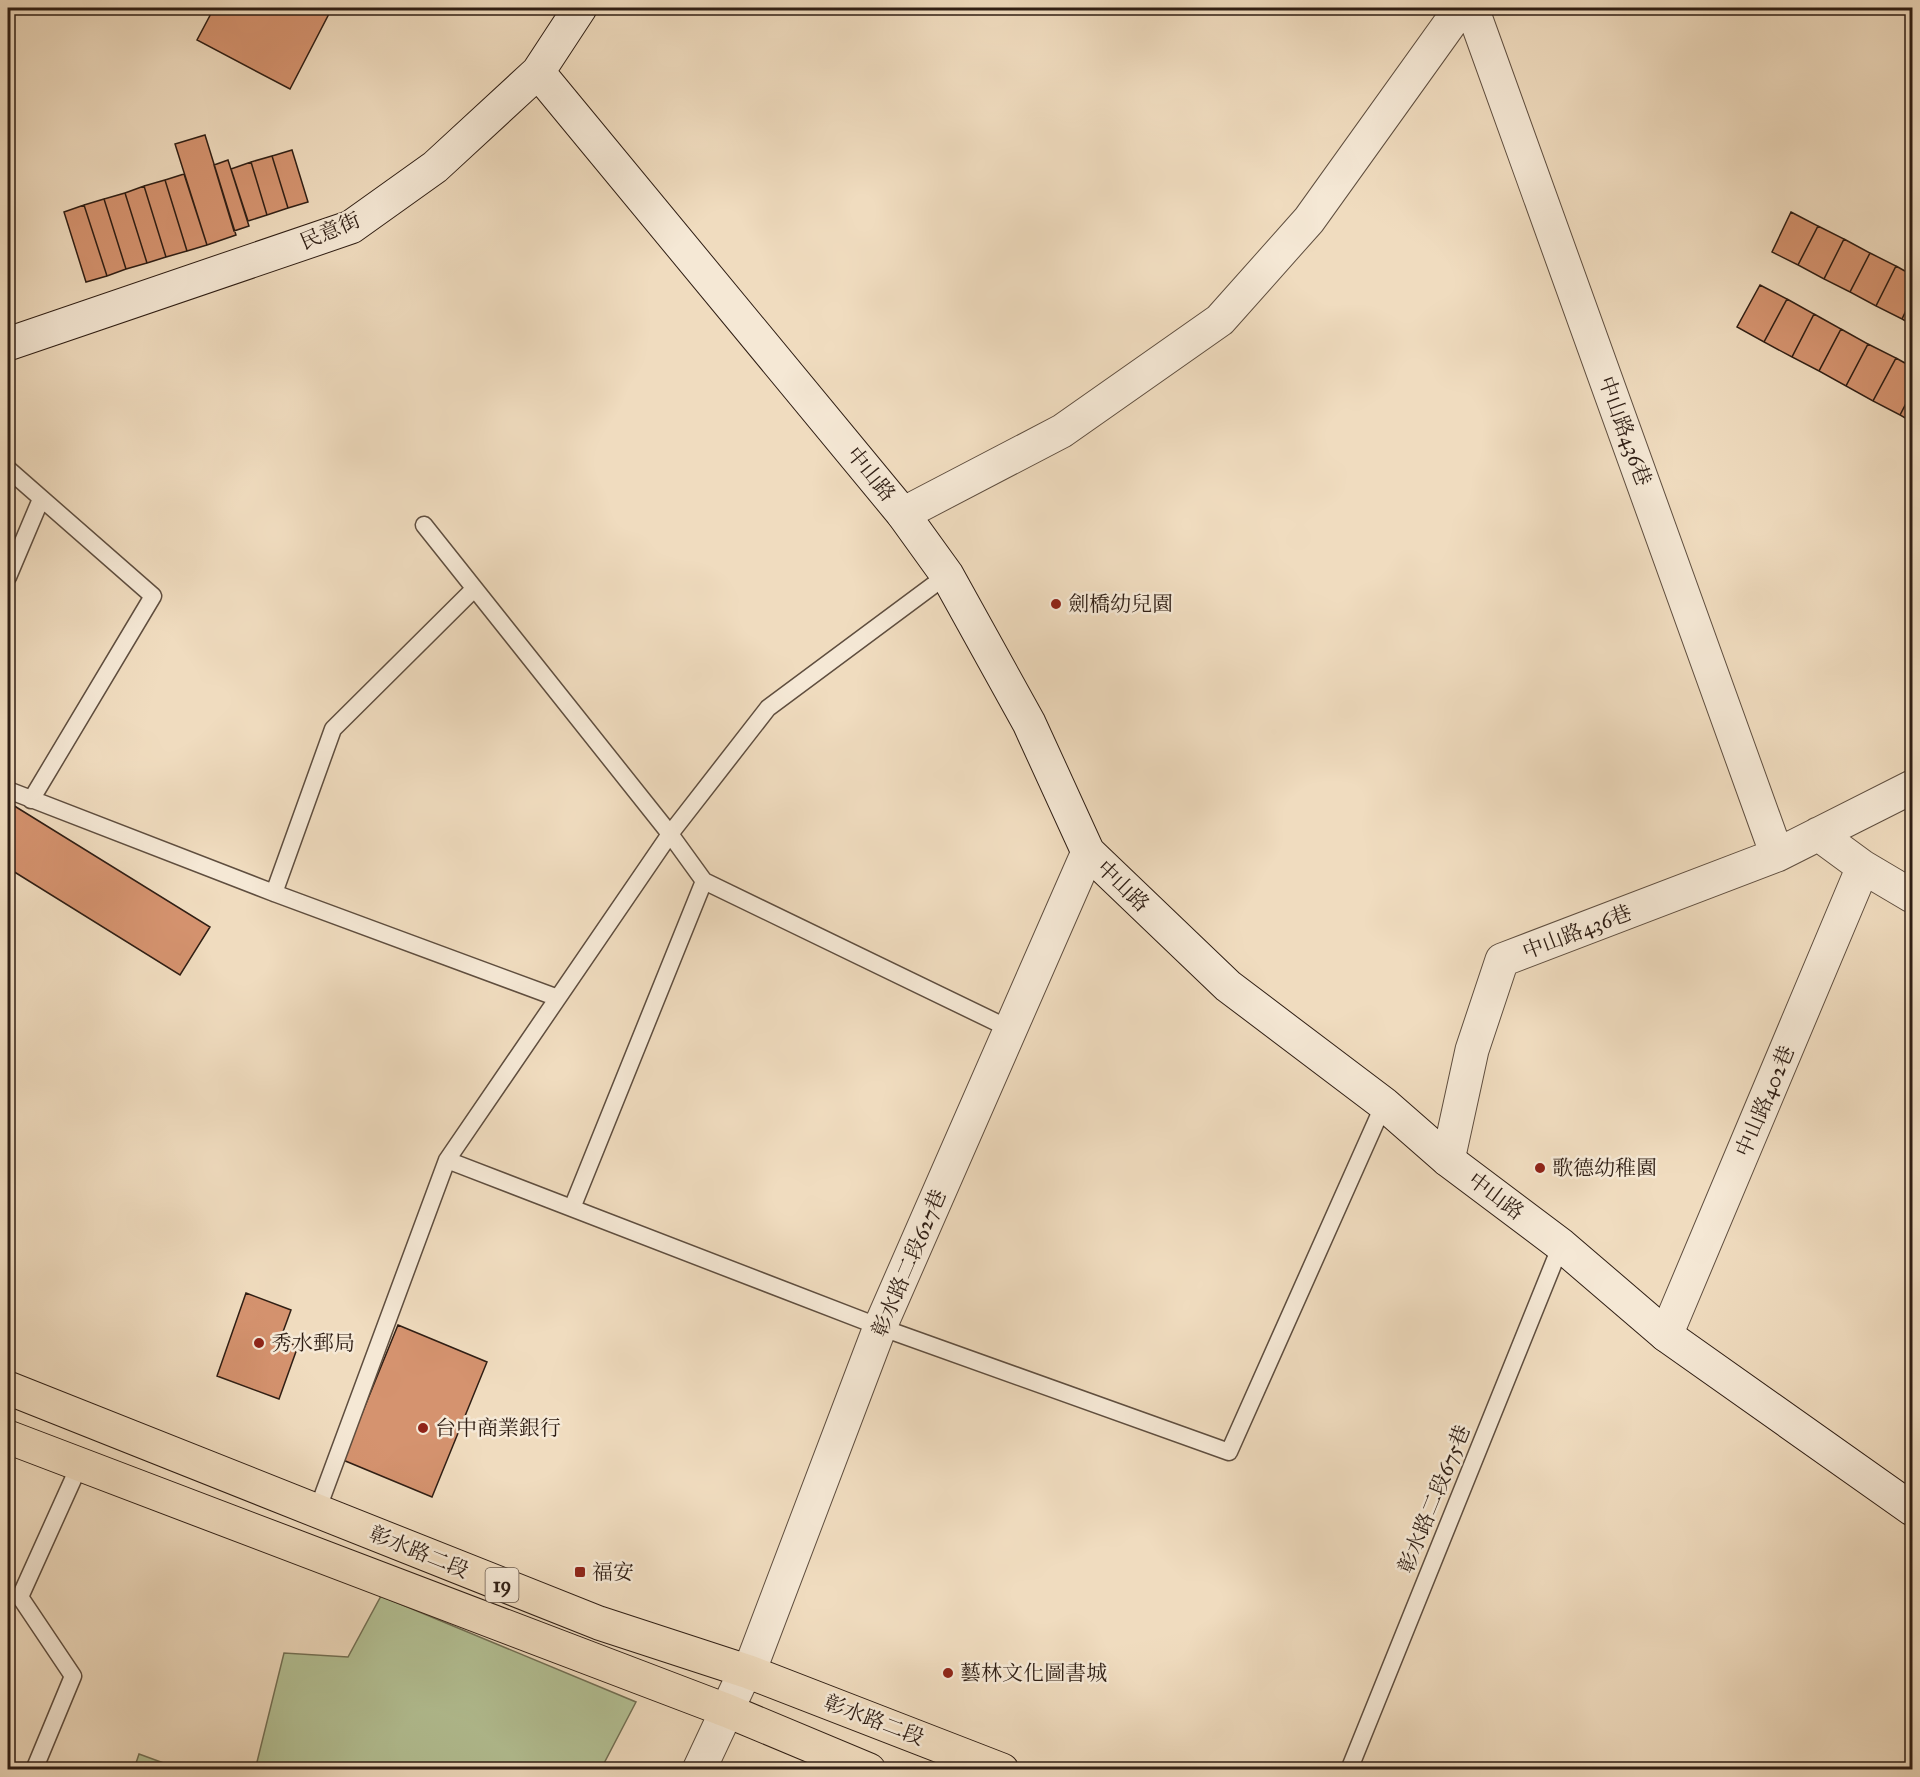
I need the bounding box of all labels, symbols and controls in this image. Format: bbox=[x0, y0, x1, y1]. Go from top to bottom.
street label: 民意街 bbox=[296, 207, 364, 255]
street label: 中山路436巷 bbox=[1593, 373, 1657, 489]
street label: 中山路 bbox=[841, 441, 901, 507]
place label: 劍橋幼兒園 bbox=[1068, 591, 1173, 617]
marker: 劍橋幼兒園 bbox=[1049, 597, 1063, 611]
street label: 中山路 bbox=[1091, 855, 1155, 917]
street label: 中山路436巷 bbox=[1519, 899, 1635, 965]
street label: 中山路402巷 bbox=[1730, 1041, 1800, 1161]
place label: 歌德幼稚園 bbox=[1552, 1155, 1657, 1181]
marker: 歌德幼稚園 bbox=[1533, 1161, 1547, 1175]
street label: 中山路 bbox=[1463, 1167, 1529, 1225]
street label: 彰水路二段627巷 bbox=[866, 1185, 952, 1341]
place label: 秀水郵局 bbox=[271, 1330, 355, 1356]
marker: 秀水郵局 bbox=[252, 1336, 266, 1350]
place label: 台中商業銀行 bbox=[435, 1415, 561, 1441]
marker: 台中商業銀行 bbox=[416, 1421, 430, 1435]
street label: 彰水路二段675巷 bbox=[1392, 1421, 1476, 1577]
street label: 彰水路二段 bbox=[365, 1520, 473, 1584]
place label: 福安 bbox=[592, 1559, 634, 1585]
marker: 福安 bbox=[573, 1565, 587, 1579]
road number: 19 bbox=[486, 1568, 518, 1602]
place label: 藝林文化圖書城 bbox=[960, 1660, 1107, 1686]
marker: 藝林文化圖書城 bbox=[941, 1666, 955, 1680]
street label: 彰水路二段 bbox=[820, 1689, 928, 1751]

